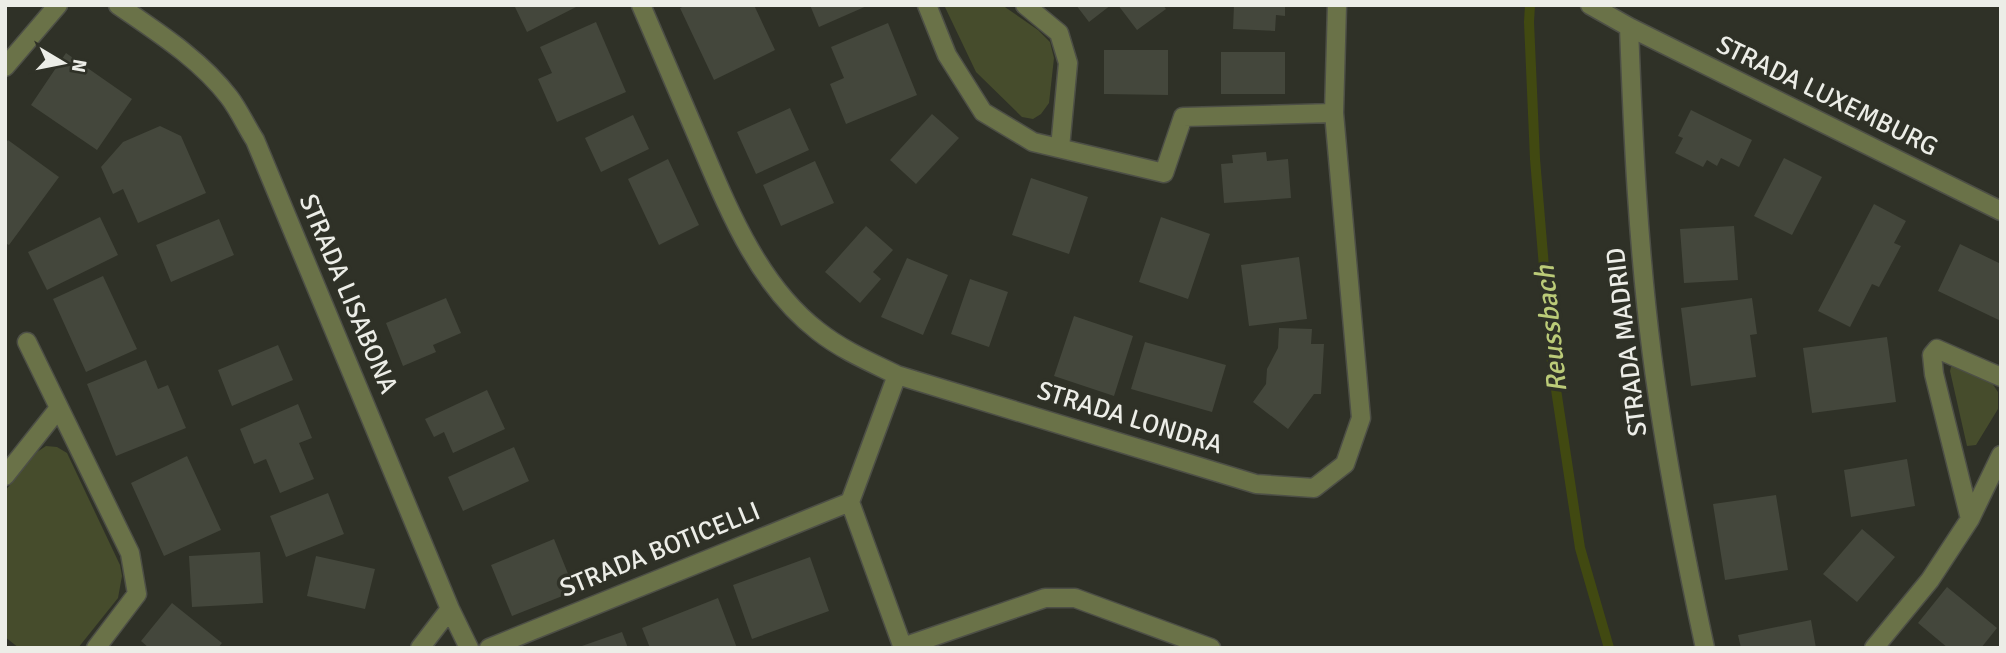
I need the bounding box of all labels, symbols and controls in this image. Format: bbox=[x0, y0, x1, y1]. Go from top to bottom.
north arrow bbox=[28, 28, 98, 98]
street label: STRADA LUXEMBURG bbox=[1711, 29, 1943, 163]
text: N bbox=[66, 57, 92, 74]
street label: STRADA LISABONA bbox=[292, 189, 405, 399]
street label: STRADA MADRID bbox=[1600, 246, 1654, 438]
water label: Reussbach bbox=[1527, 263, 1575, 394]
street label: STRADA LONDRA bbox=[1033, 375, 1227, 461]
street label: STRADA BOTICELLI bbox=[555, 495, 765, 605]

